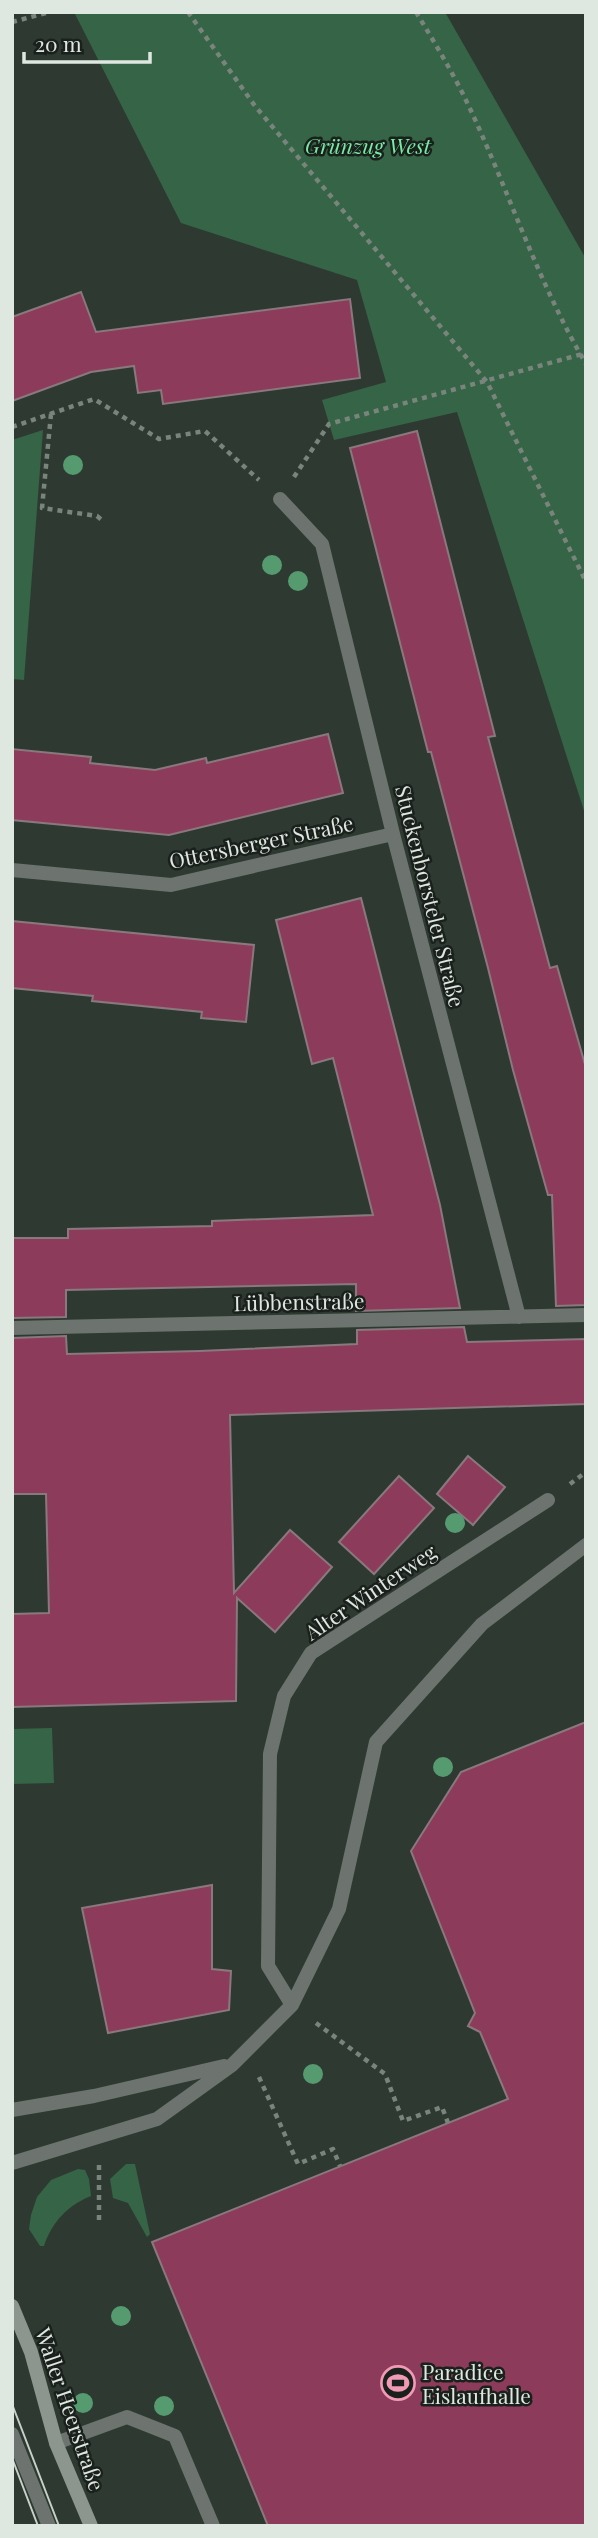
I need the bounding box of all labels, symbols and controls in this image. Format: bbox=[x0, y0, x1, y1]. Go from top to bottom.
scale bar bbox=[24, 21, 150, 65]
text: 20 m bbox=[35, 29, 82, 57]
park label: Grünzug West bbox=[305, 131, 432, 159]
street label: Stuckenborsteler Straße bbox=[390, 782, 472, 1010]
street label: Ottersberger Straße bbox=[166, 808, 356, 874]
street label: Lübbenstraße bbox=[233, 1286, 365, 1316]
street label: Alter Winterweg bbox=[298, 1537, 441, 1646]
street label: Waller Heerstraße bbox=[30, 2323, 112, 2494]
place label: Paradice Eislaufhalle bbox=[422, 2357, 531, 2409]
sports icon: Paradice Eislaufhalle bbox=[379, 2364, 417, 2402]

